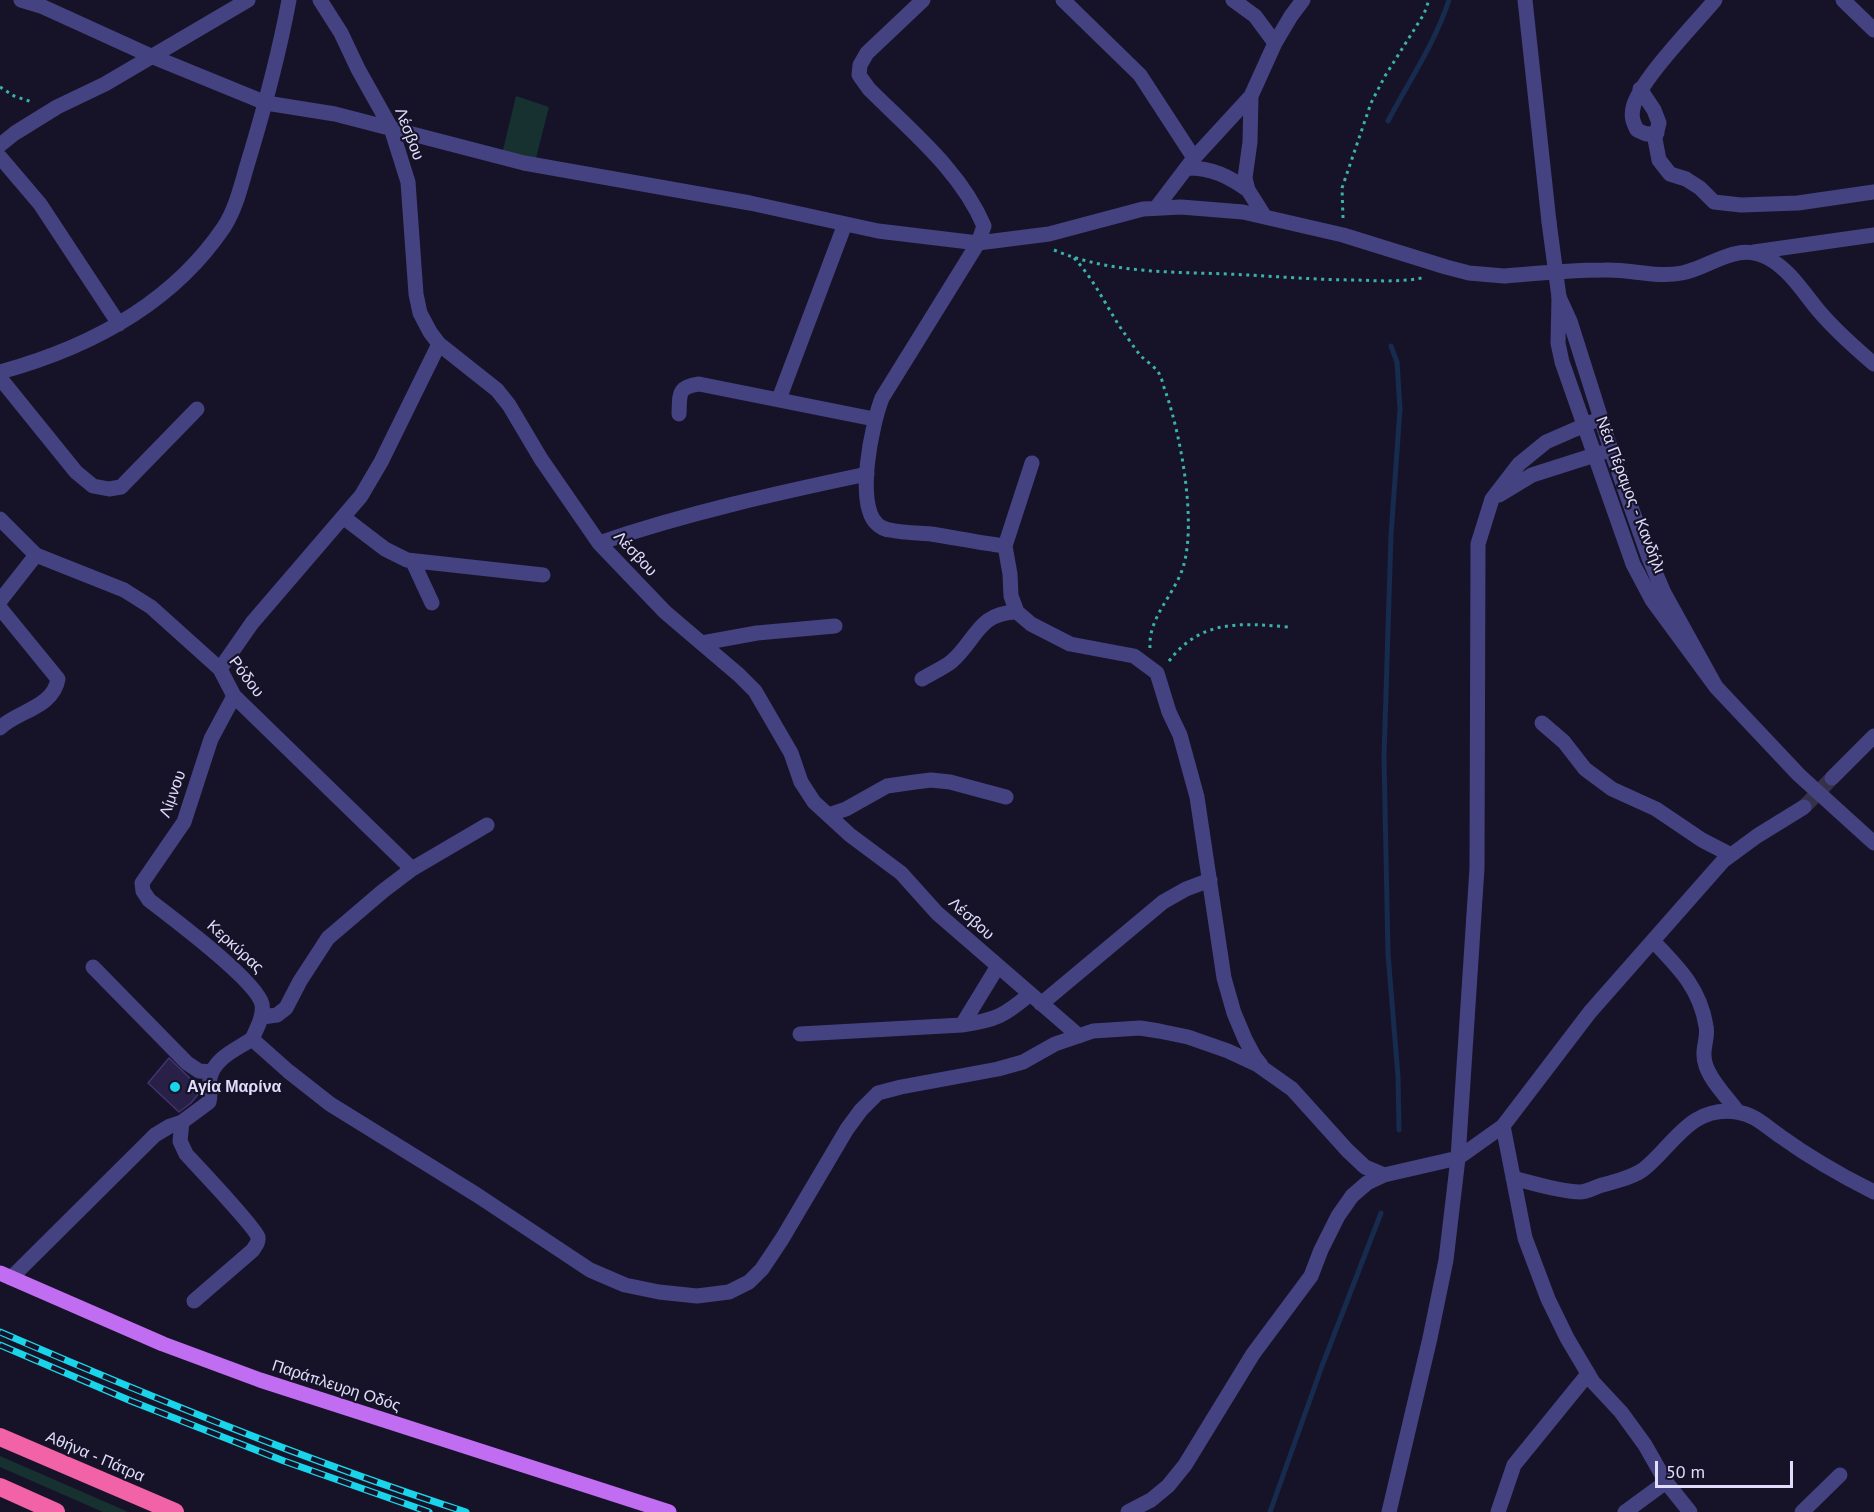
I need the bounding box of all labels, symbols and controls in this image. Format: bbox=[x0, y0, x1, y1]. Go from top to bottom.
street label: Λέσβου bbox=[390, 105, 428, 163]
street label: Νέα Πέραμος - Κανδήλι bbox=[1591, 414, 1669, 576]
street label: Λέσβου bbox=[609, 528, 661, 580]
street label: Ρόδου bbox=[224, 653, 268, 701]
street label: Λίμνου bbox=[156, 768, 190, 820]
street label: Λέσβου bbox=[944, 894, 998, 944]
street label: Κερκύρας bbox=[203, 917, 267, 977]
place label: Αγία Μαρίνα bbox=[187, 1077, 281, 1097]
marker: Αγία Μαρίνα bbox=[168, 1080, 182, 1094]
street label: Παράπλευρη Οδός bbox=[269, 1356, 403, 1416]
street label: Αθήνα - Πάτρα bbox=[43, 1428, 147, 1486]
scale bar bbox=[1658, 1449, 1796, 1487]
text: 50 m bbox=[1666, 1460, 1705, 1483]

